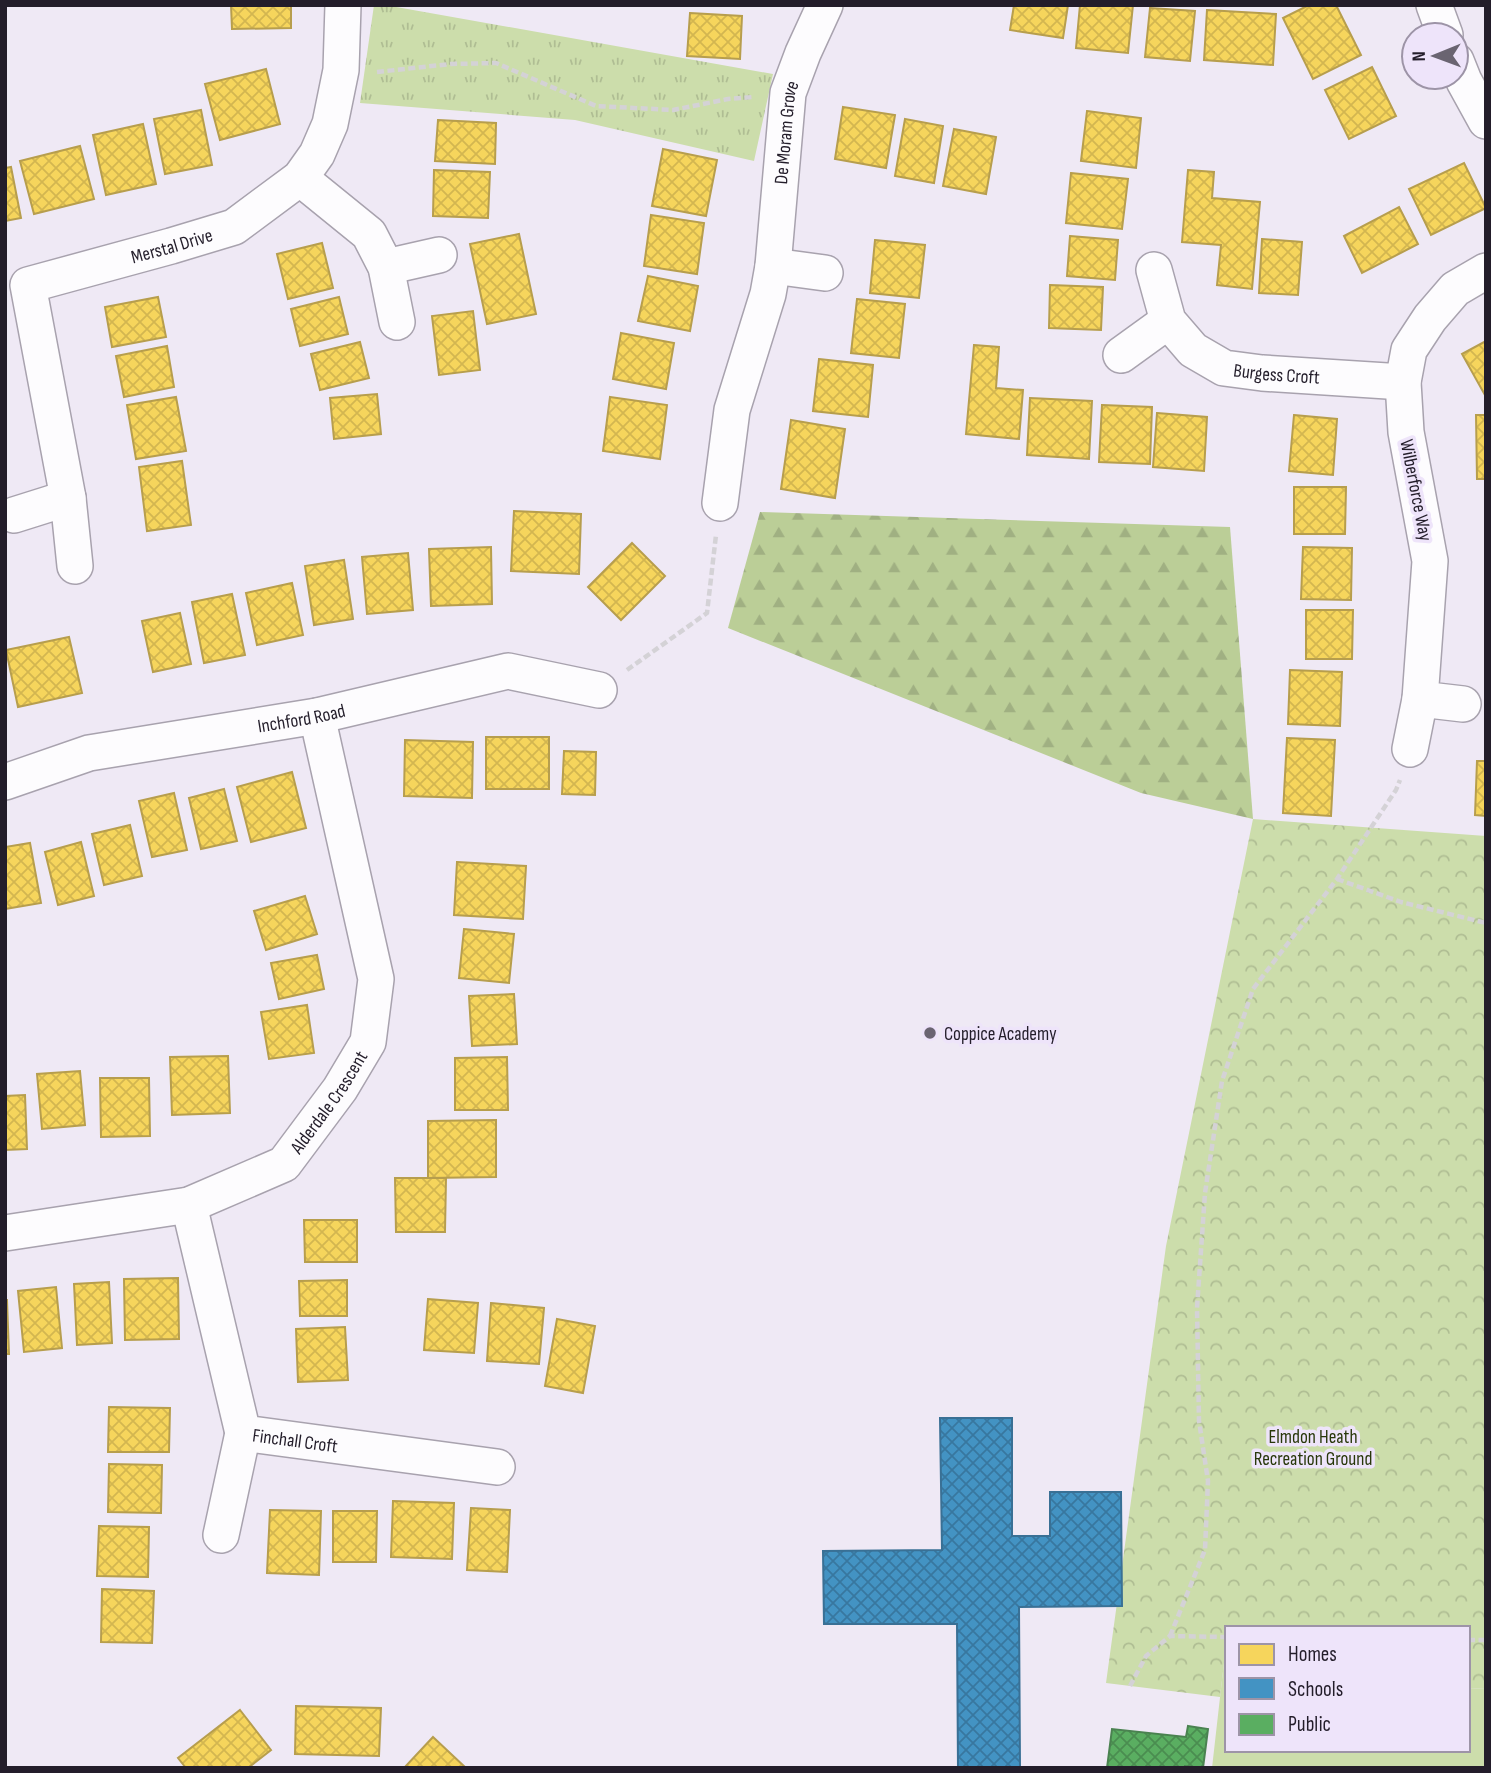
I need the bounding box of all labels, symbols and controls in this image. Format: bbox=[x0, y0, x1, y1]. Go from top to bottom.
north arrow bbox=[1400, 21, 1470, 91]
text: N bbox=[1408, 51, 1431, 62]
street label: De Moram Grove bbox=[770, 78, 805, 185]
street label: Merstal Drive bbox=[129, 224, 216, 269]
street label: Burgess Croft bbox=[1232, 359, 1321, 390]
street label: Wilberforce Way bbox=[1394, 437, 1437, 544]
street label: Inchford Road bbox=[256, 700, 348, 738]
place label: Coppice Academy bbox=[944, 1023, 1057, 1046]
marker: Coppice Academy bbox=[922, 1025, 938, 1041]
street label: Alderdale Crescent bbox=[285, 1047, 373, 1159]
street label: Finchall Croft bbox=[251, 1424, 339, 1459]
park label: Elmdon Heath Recreation Ground bbox=[1254, 1426, 1372, 1471]
legend bbox=[1225, 1626, 1470, 1752]
text: Homes bbox=[1288, 1642, 1337, 1667]
text: Schools bbox=[1288, 1677, 1343, 1702]
text: Public bbox=[1288, 1712, 1331, 1737]

